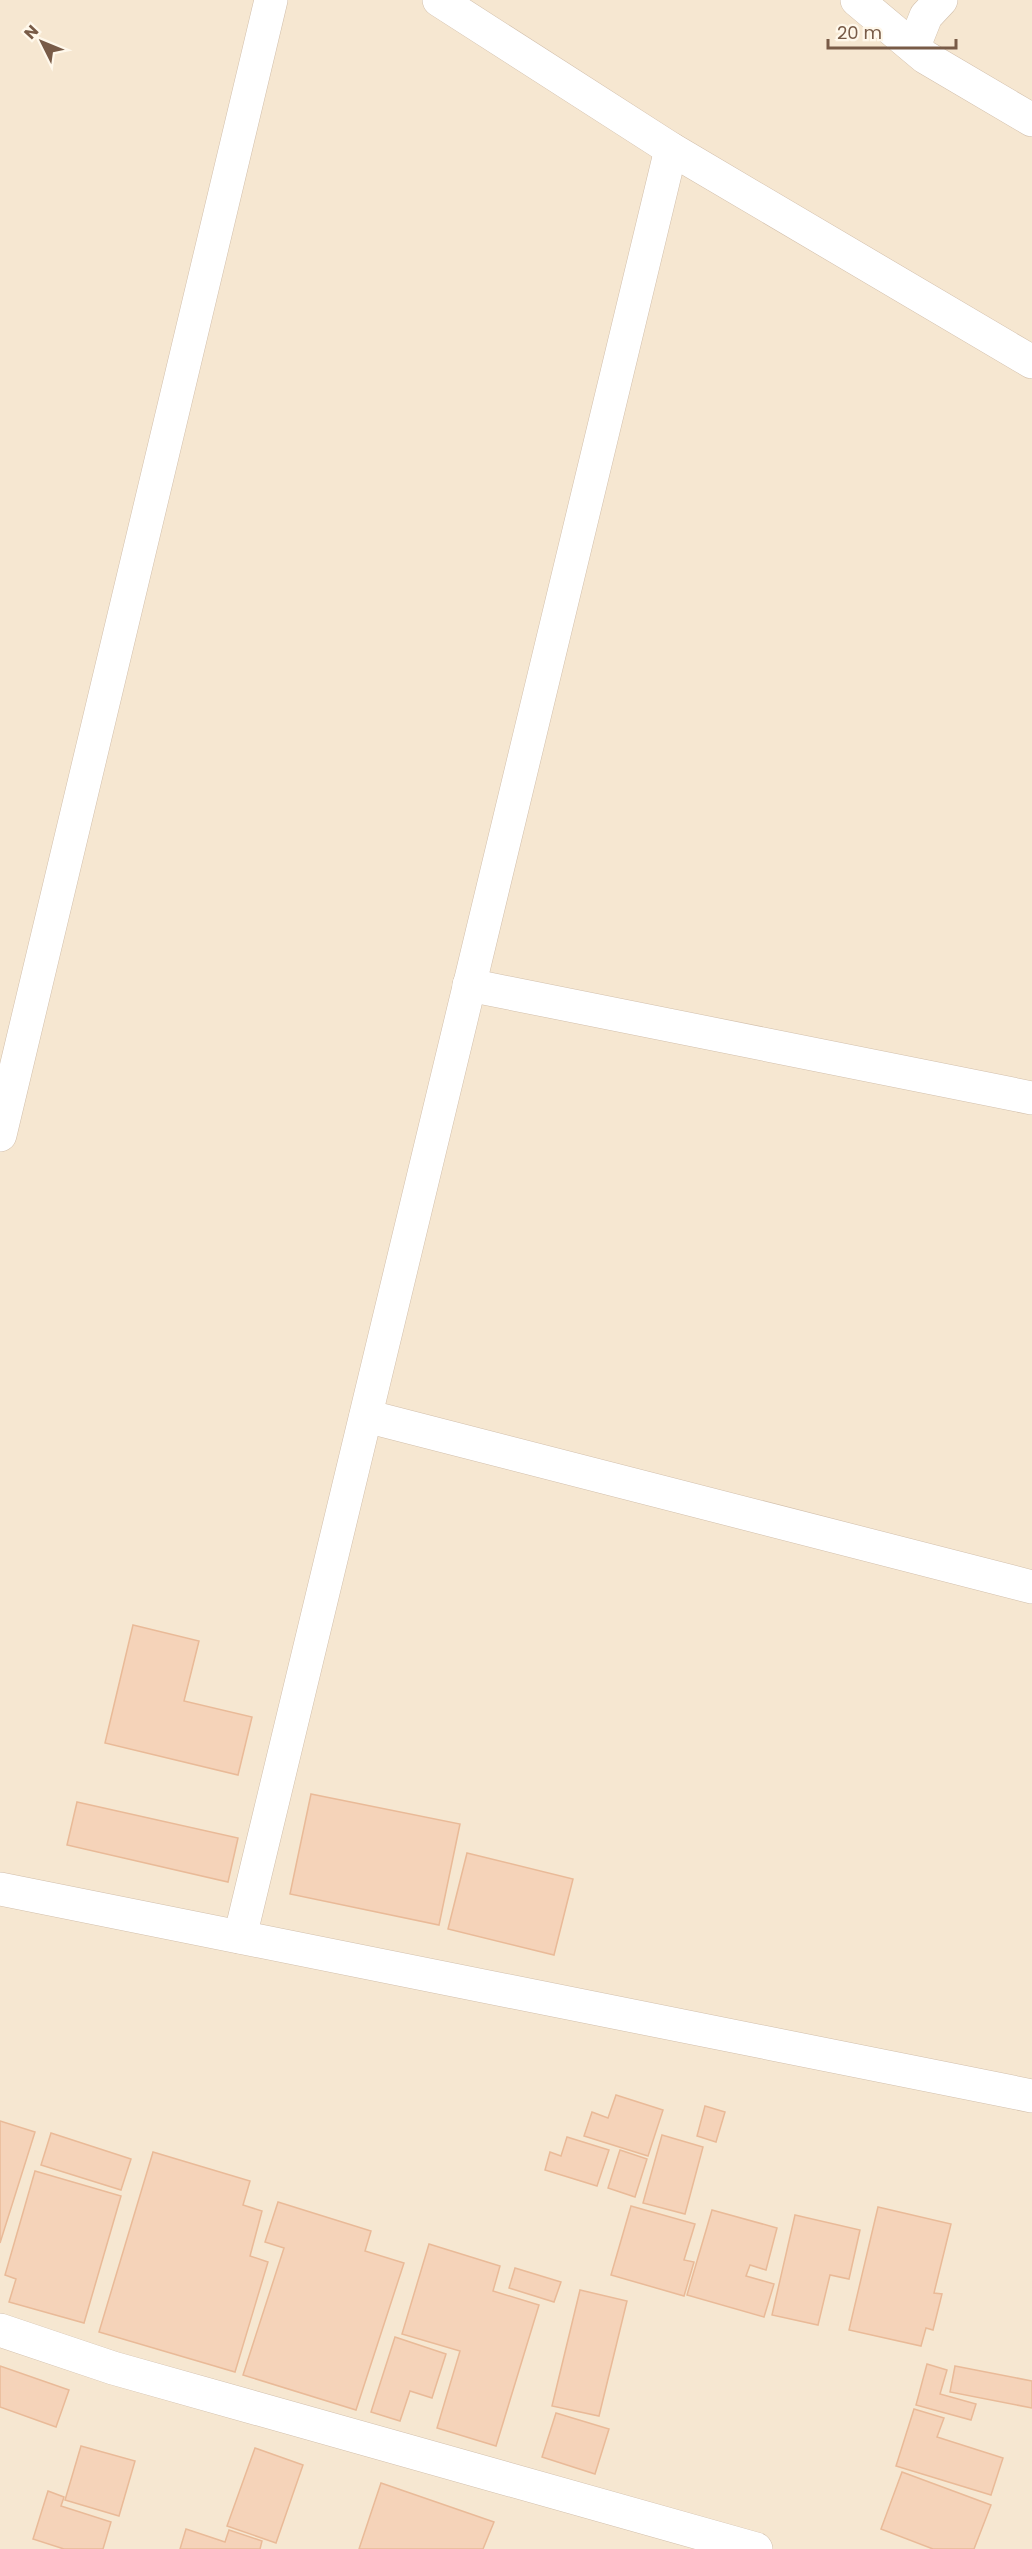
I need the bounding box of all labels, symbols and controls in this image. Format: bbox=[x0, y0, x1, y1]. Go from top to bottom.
north arrow bbox=[12, 12, 72, 72]
scale bar bbox=[828, 12, 956, 50]
text: N bbox=[19, 20, 44, 44]
text: 20 m bbox=[837, 20, 882, 45]

